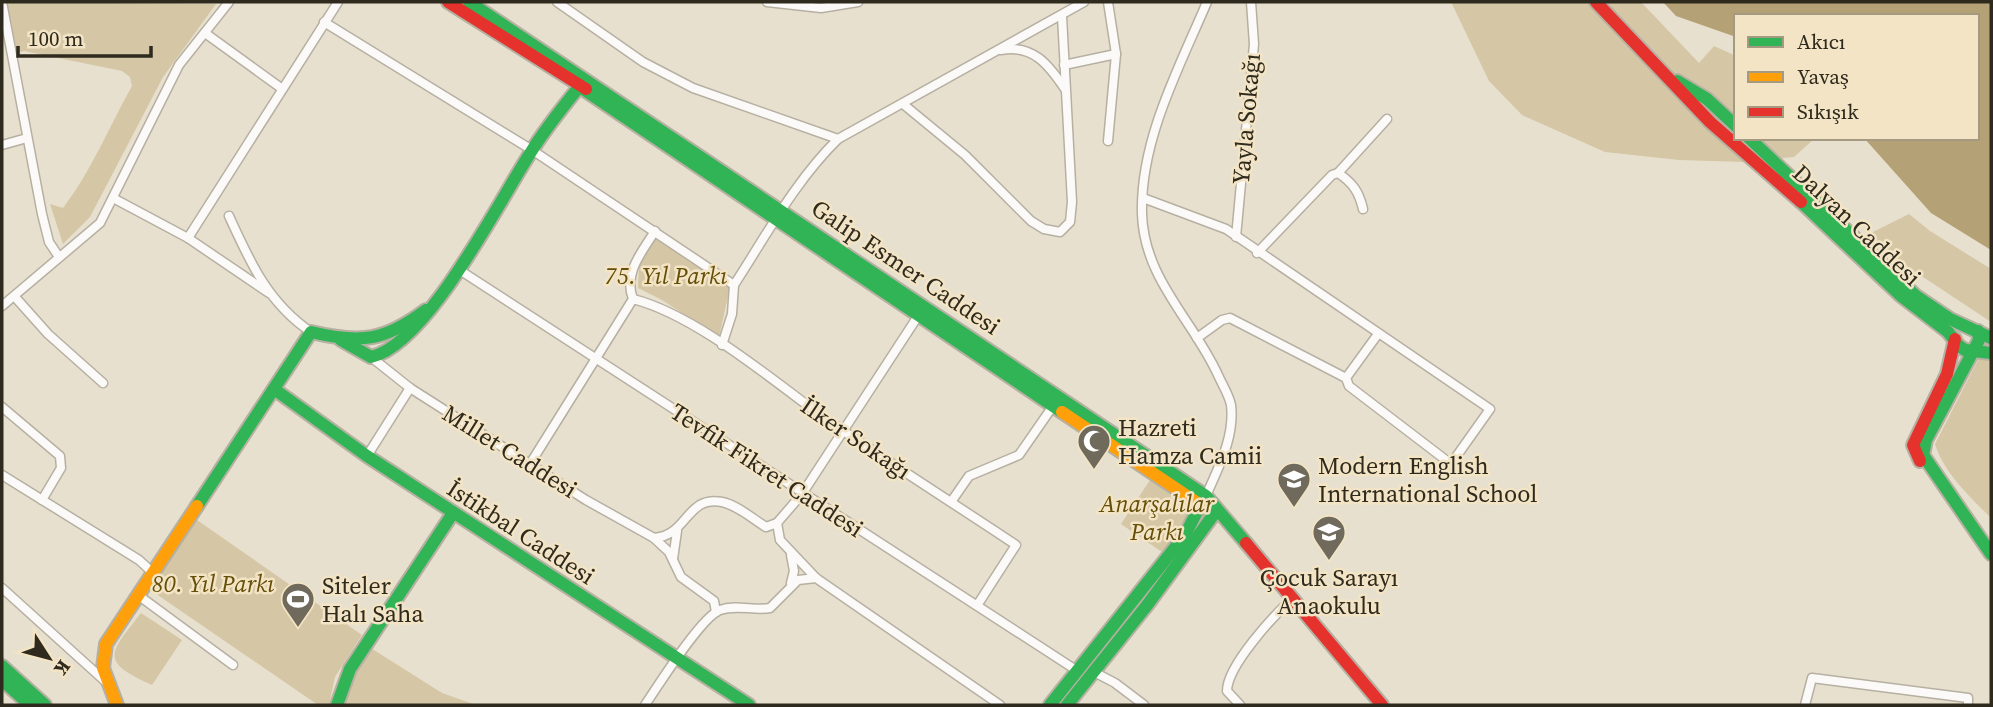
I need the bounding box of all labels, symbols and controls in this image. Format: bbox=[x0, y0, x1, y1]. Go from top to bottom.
scale bar bbox=[18, 14, 150, 58]
legend bbox=[1734, 14, 1979, 140]
text: 100 m bbox=[28, 24, 83, 53]
text: Akıcı bbox=[1797, 27, 1845, 56]
street label: Yayla Sokağı bbox=[1224, 52, 1268, 186]
text: Yavaş bbox=[1797, 62, 1849, 91]
text: Sıkışık bbox=[1797, 97, 1859, 126]
street label: Dalyan Caddesi bbox=[1786, 157, 1928, 293]
street label: Galip Esmer Caddesi bbox=[805, 191, 1007, 343]
park label: 75. Yıl Parkı bbox=[605, 259, 728, 292]
street label: İlker Sokağı bbox=[794, 389, 918, 487]
street label: Tevfik Fikret Caddesi bbox=[664, 395, 870, 545]
street label: Millet Caddesi bbox=[436, 396, 584, 506]
place label: Hazreti Hamza Camii bbox=[1118, 411, 1262, 472]
mosque icon: Hazreti Hamza Camii bbox=[1075, 422, 1113, 471]
place label: Modern English International School bbox=[1318, 449, 1537, 510]
school or university icon: Modern English International School bbox=[1275, 460, 1313, 509]
street label: İstikbal Caddesi bbox=[441, 472, 601, 592]
park label: Anarşalılar Parkı bbox=[1098, 487, 1216, 548]
school or university icon: Çocuk Sarayı Anaokulu bbox=[1310, 513, 1348, 562]
place label: Çocuk Sarayı Anaokulu bbox=[1260, 561, 1398, 622]
park label: 80. Yıl Parkı bbox=[152, 567, 275, 600]
place label: Siteler Halı Saha bbox=[322, 569, 424, 630]
sports icon: Siteler Halı Saha bbox=[279, 580, 317, 629]
north arrow bbox=[14, 623, 84, 693]
text: K bbox=[48, 655, 77, 682]

